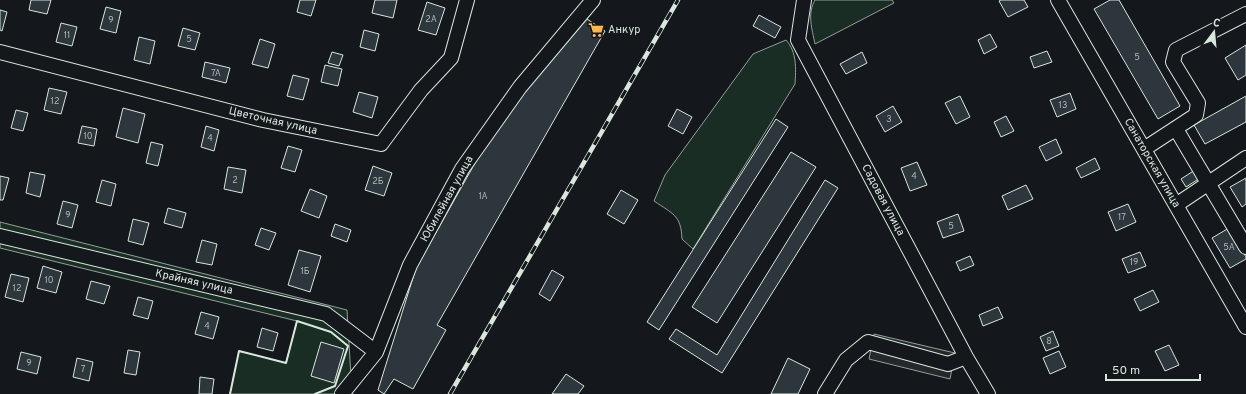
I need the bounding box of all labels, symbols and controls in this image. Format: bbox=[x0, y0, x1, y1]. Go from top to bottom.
north arrow bbox=[1194, 12, 1234, 52]
house number: 2А bbox=[425, 14, 437, 25]
house number: 9 bbox=[108, 15, 114, 26]
text: С bbox=[1211, 16, 1222, 31]
supermarket icon: Анкур bbox=[587, 21, 605, 39]
place label: Анкур bbox=[608, 23, 640, 37]
house number: 11 bbox=[64, 30, 70, 41]
house number: 5 bbox=[186, 34, 192, 45]
house number: 5 bbox=[1134, 52, 1140, 63]
house number: 7А bbox=[211, 68, 221, 79]
house number: 12 bbox=[51, 96, 59, 107]
house number: 13 bbox=[1059, 100, 1067, 111]
street label: Цветочная улица bbox=[227, 104, 319, 138]
house number: 3 bbox=[886, 114, 892, 125]
street label: Санаторская улица bbox=[1121, 116, 1183, 210]
house number: 10 bbox=[83, 131, 93, 142]
house number: 4 bbox=[207, 133, 213, 144]
street label: Юбилейная улица bbox=[418, 153, 477, 245]
street label: Садовая улица bbox=[858, 162, 908, 238]
house number: 4 bbox=[911, 171, 917, 182]
house number: 2 bbox=[232, 175, 238, 186]
house number: 2Б bbox=[372, 176, 384, 187]
house number: 1А bbox=[478, 191, 488, 202]
house number: 9 bbox=[65, 210, 71, 221]
house number: 17 bbox=[1118, 212, 1126, 223]
house number: 5 bbox=[948, 221, 954, 232]
house number: 5А bbox=[1223, 242, 1235, 253]
house number: 19 bbox=[1130, 257, 1138, 268]
street label: Крайняя улица bbox=[154, 266, 234, 298]
house number: 1Б bbox=[300, 266, 310, 277]
house number: 10 bbox=[44, 275, 54, 286]
house number: 12 bbox=[13, 283, 21, 294]
house number: 4 bbox=[204, 321, 210, 332]
house number: 8 bbox=[1046, 336, 1052, 347]
scale bar bbox=[1106, 356, 1200, 382]
house number: 9 bbox=[26, 358, 32, 369]
text: 50 m bbox=[1112, 363, 1140, 379]
house number: 7 bbox=[81, 364, 86, 375]

